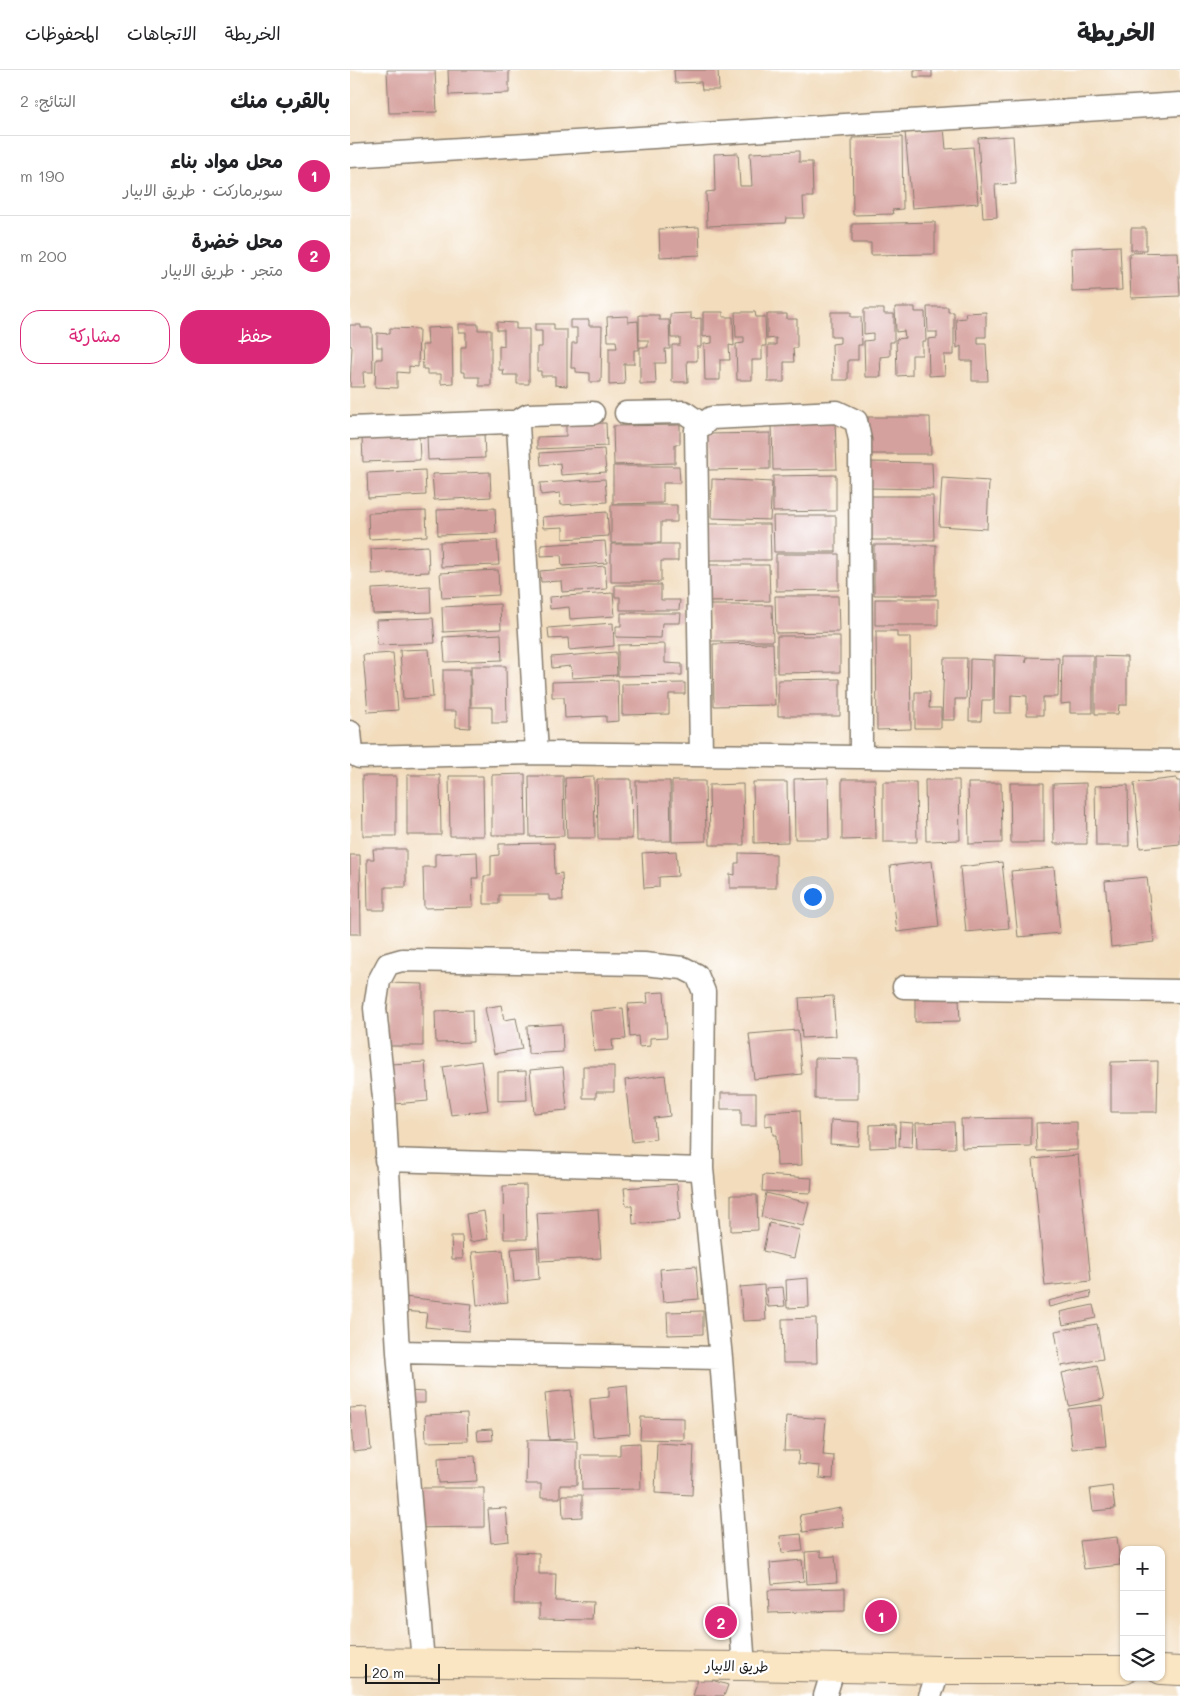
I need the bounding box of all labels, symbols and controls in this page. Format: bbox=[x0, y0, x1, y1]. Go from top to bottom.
text: الخريطة bbox=[1077, 16, 1155, 47]
text: المحفوظات bbox=[25, 21, 99, 45]
text: الاتجاهات bbox=[127, 21, 197, 45]
text: الخريطة bbox=[225, 21, 281, 45]
text: بالقرب منك bbox=[230, 86, 330, 113]
text: النتائج: 2 bbox=[20, 90, 76, 111]
text: محل مواد بناء bbox=[170, 148, 283, 173]
text: 190 m bbox=[20, 165, 64, 186]
text: 1 bbox=[310, 165, 318, 186]
text: سوبرماركت · طريق الابيار bbox=[123, 179, 283, 200]
text: محل خضرة bbox=[192, 228, 283, 253]
text: 200 m bbox=[20, 245, 67, 266]
text: 2 bbox=[310, 245, 318, 266]
text: متجر · طريق الابيار bbox=[162, 259, 283, 280]
button: مشاركة bbox=[20, 310, 170, 364]
button: حفظ bbox=[180, 310, 330, 364]
your location bbox=[800, 884, 826, 910]
map controls bbox=[1120, 1546, 1165, 1681]
button: + bbox=[1120, 1546, 1165, 1591]
button: − bbox=[1120, 1591, 1165, 1636]
pin: 1 bbox=[865, 1597, 897, 1635]
pin: 2 bbox=[705, 1603, 737, 1641]
button: layers bbox=[1120, 1636, 1165, 1681]
street label: طريق الابيار bbox=[704, 1655, 769, 1676]
scale bar bbox=[365, 1661, 440, 1684]
text: 20 m bbox=[372, 1663, 404, 1682]

